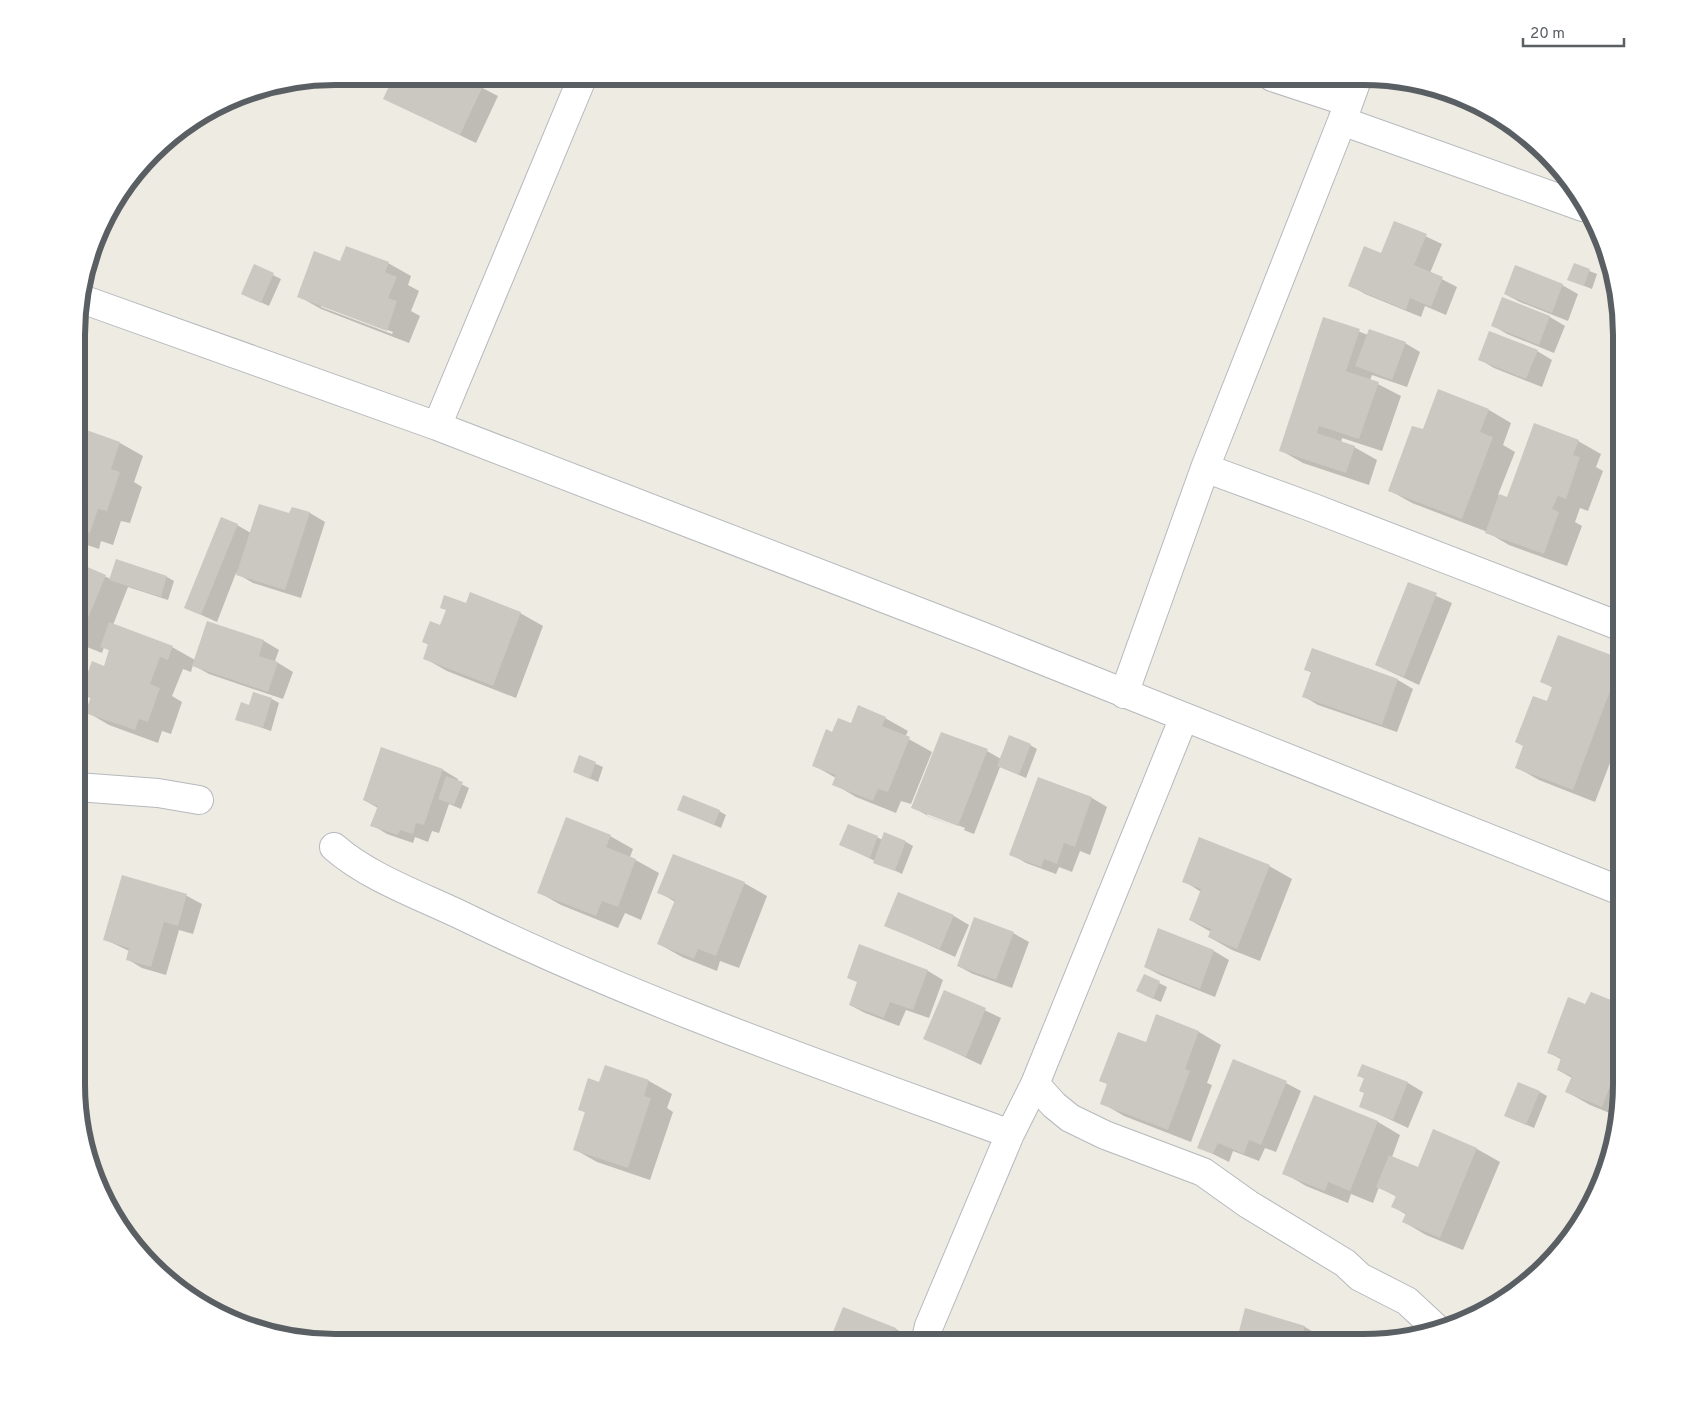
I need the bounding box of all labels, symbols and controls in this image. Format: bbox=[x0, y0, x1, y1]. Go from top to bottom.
scale bar bbox=[1523, 15, 1624, 47]
text: 20 m bbox=[1530, 25, 1565, 44]

